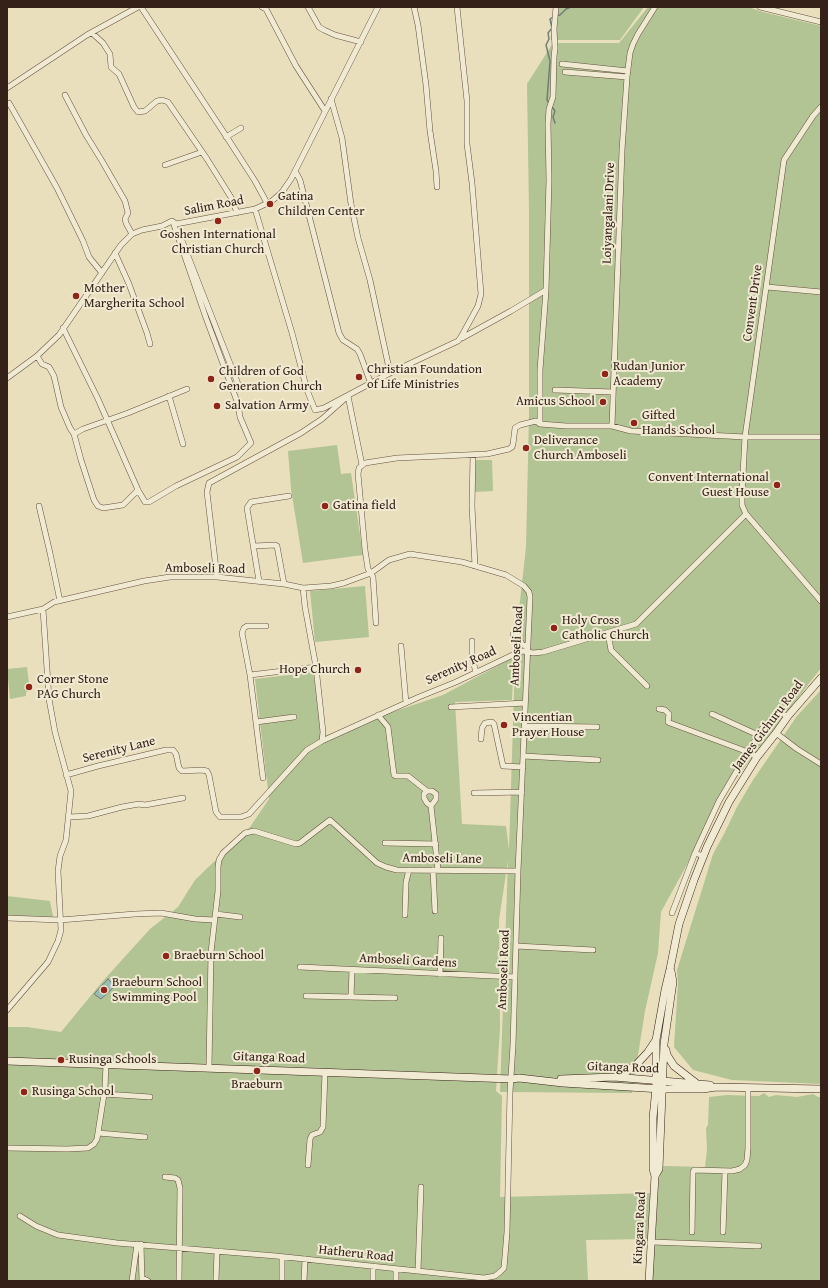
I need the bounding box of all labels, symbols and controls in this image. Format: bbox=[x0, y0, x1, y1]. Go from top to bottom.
street label: Loiyangalani Drive bbox=[599, 162, 619, 264]
place label: Gatina Children Center bbox=[278, 189, 365, 220]
street label: Salim Road bbox=[183, 193, 245, 219]
marker: Gatina Children Center bbox=[265, 199, 275, 209]
marker: Goshen International Christian Church bbox=[213, 216, 223, 226]
place label: Goshen International Christian Church bbox=[160, 227, 276, 258]
street label: Convent Drive bbox=[740, 264, 766, 342]
place label: Mother Margherita School bbox=[84, 281, 185, 312]
marker: Mother Margherita School bbox=[71, 291, 81, 301]
place label: Rudan Junior Academy bbox=[613, 359, 685, 390]
place label: Christian Foundation of Life Ministries bbox=[367, 362, 482, 393]
place label: Children of God Generation Church bbox=[219, 364, 322, 395]
marker: Rudan Junior Academy bbox=[600, 369, 610, 379]
marker: Christian Foundation of Life Ministries bbox=[354, 372, 364, 382]
marker: Children of God Generation Church bbox=[206, 374, 216, 384]
place label: Amicus School bbox=[516, 394, 595, 410]
marker: Amicus School bbox=[598, 397, 608, 407]
place label: Salvation Army bbox=[225, 398, 309, 414]
marker: Salvation Army bbox=[212, 401, 222, 411]
place label: Gifted Hands School bbox=[642, 408, 715, 439]
marker: Gifted Hands School bbox=[629, 418, 639, 428]
place label: Deliverance Church Amboseli bbox=[534, 433, 627, 464]
marker: Deliverance Church Amboseli bbox=[521, 443, 531, 453]
place label: Convent International Guest House bbox=[648, 470, 769, 501]
marker: Convent International Guest House bbox=[772, 480, 782, 490]
place label: Gatina field bbox=[333, 498, 396, 514]
marker: Gatina field bbox=[320, 501, 330, 511]
street label: Amboseli Road bbox=[165, 560, 245, 578]
street label: Amboseli Road bbox=[507, 605, 527, 687]
place label: Holy Cross Catholic Church bbox=[562, 613, 649, 644]
marker: Holy Cross Catholic Church bbox=[549, 623, 559, 633]
street label: Serenity Road bbox=[423, 643, 499, 689]
place label: Hope Church bbox=[279, 662, 350, 678]
marker: Hope Church bbox=[353, 665, 363, 675]
place label: Corner Stone PAG Church bbox=[37, 672, 109, 703]
street label: James Gichuru Road bbox=[729, 678, 807, 774]
marker: Corner Stone PAG Church bbox=[24, 682, 34, 692]
place label: Vincentian Prayer House bbox=[512, 710, 584, 741]
marker: Vincentian Prayer House bbox=[499, 720, 509, 730]
street label: Serenity Lane bbox=[81, 733, 157, 767]
street label: Amboseli Lane bbox=[402, 851, 482, 867]
street label: Amboseli Road bbox=[495, 930, 513, 1010]
place label: Braeburn School bbox=[174, 948, 264, 964]
marker: Braeburn School bbox=[161, 951, 171, 961]
street label: Amboseli Gardens bbox=[359, 951, 457, 971]
place label: Braeburn School Swimming Pool bbox=[112, 975, 202, 1006]
marker: Braeburn School Swimming Pool bbox=[99, 985, 109, 995]
street label: Gitanga Road bbox=[233, 1049, 305, 1067]
place label: Rusinga Schools bbox=[69, 1052, 156, 1068]
marker: Rusinga Schools bbox=[56, 1055, 66, 1065]
street label: Gitanga Road bbox=[587, 1059, 659, 1077]
marker: Braeburn bbox=[252, 1066, 262, 1076]
place label: Braeburn bbox=[231, 1077, 283, 1093]
place label: Rusinga School bbox=[32, 1084, 114, 1100]
marker: Rusinga School bbox=[19, 1087, 29, 1097]
street label: Kingara Road bbox=[630, 1191, 650, 1265]
street label: Hatheru Road bbox=[318, 1242, 394, 1266]

